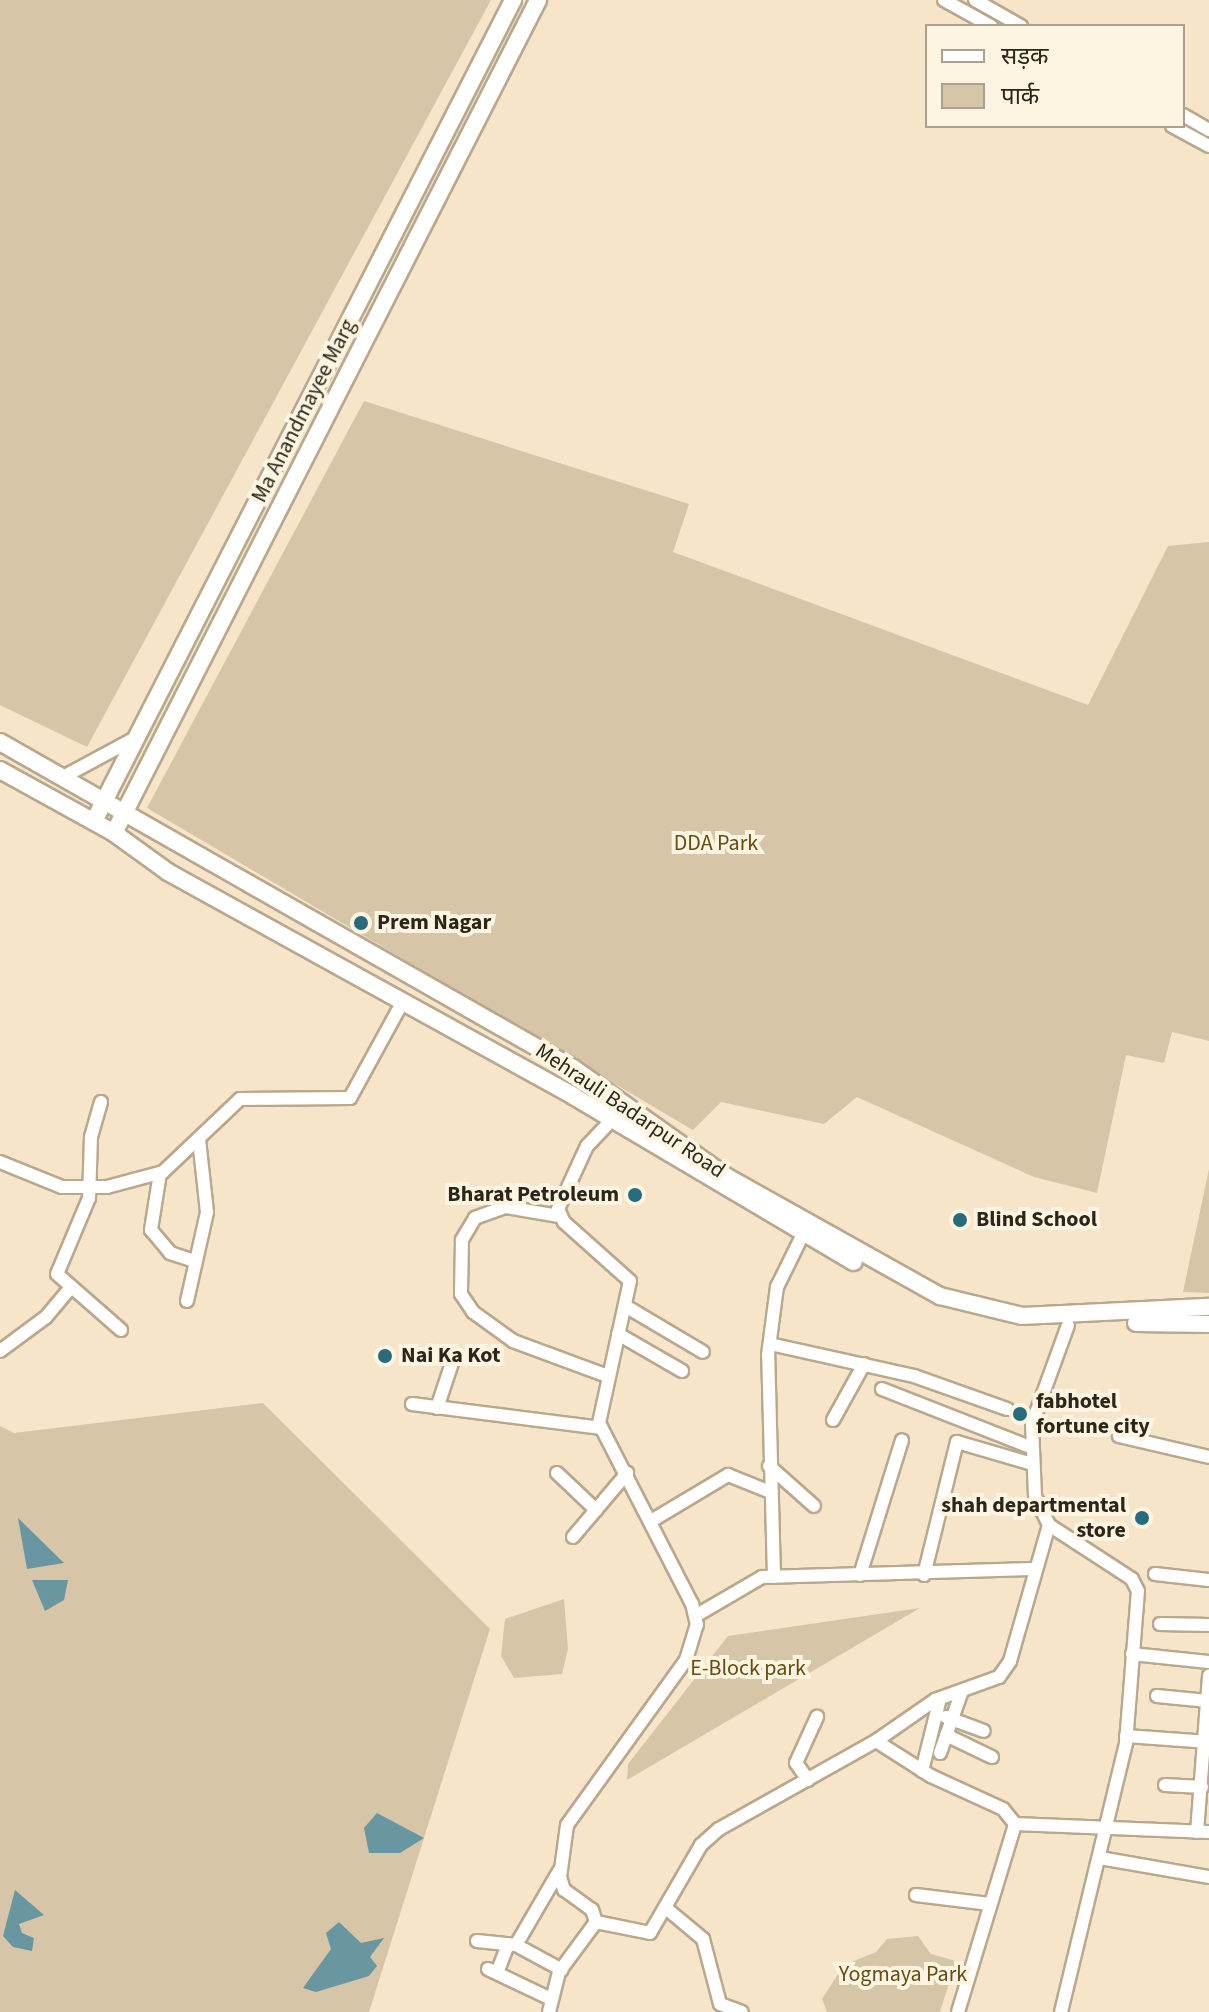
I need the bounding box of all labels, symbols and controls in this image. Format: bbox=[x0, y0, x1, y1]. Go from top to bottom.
legend bbox=[925, 24, 1185, 128]
text: सड़क bbox=[1001, 39, 1049, 74]
text: पार्क bbox=[1001, 79, 1039, 114]
street label: Ma Anandmayee Marg bbox=[246, 315, 362, 507]
park label: DDA Park bbox=[674, 831, 758, 857]
place label: Prem Nagar bbox=[377, 910, 491, 936]
marker: Prem Nagar bbox=[352, 914, 370, 932]
street label: Mehrauli Badarpur Road bbox=[530, 1038, 730, 1184]
place label: Bharat Petroleum bbox=[447, 1182, 619, 1208]
marker: Bharat Petroleum bbox=[626, 1186, 644, 1204]
place label: Blind School bbox=[976, 1207, 1097, 1233]
marker: Blind School bbox=[951, 1211, 969, 1229]
place label: Nai Ka Kot bbox=[401, 1343, 500, 1369]
marker: Nai Ka Kot bbox=[376, 1347, 394, 1365]
place label: fabhotel fortune city bbox=[1036, 1388, 1150, 1440]
marker: fabhotel fortune city bbox=[1011, 1405, 1029, 1423]
place label: shah departmental store bbox=[941, 1492, 1126, 1544]
marker: shah departmental store bbox=[1133, 1509, 1151, 1527]
park label: E-Block park bbox=[690, 1656, 806, 1682]
park label: Yogmaya Park bbox=[839, 1962, 967, 1988]

